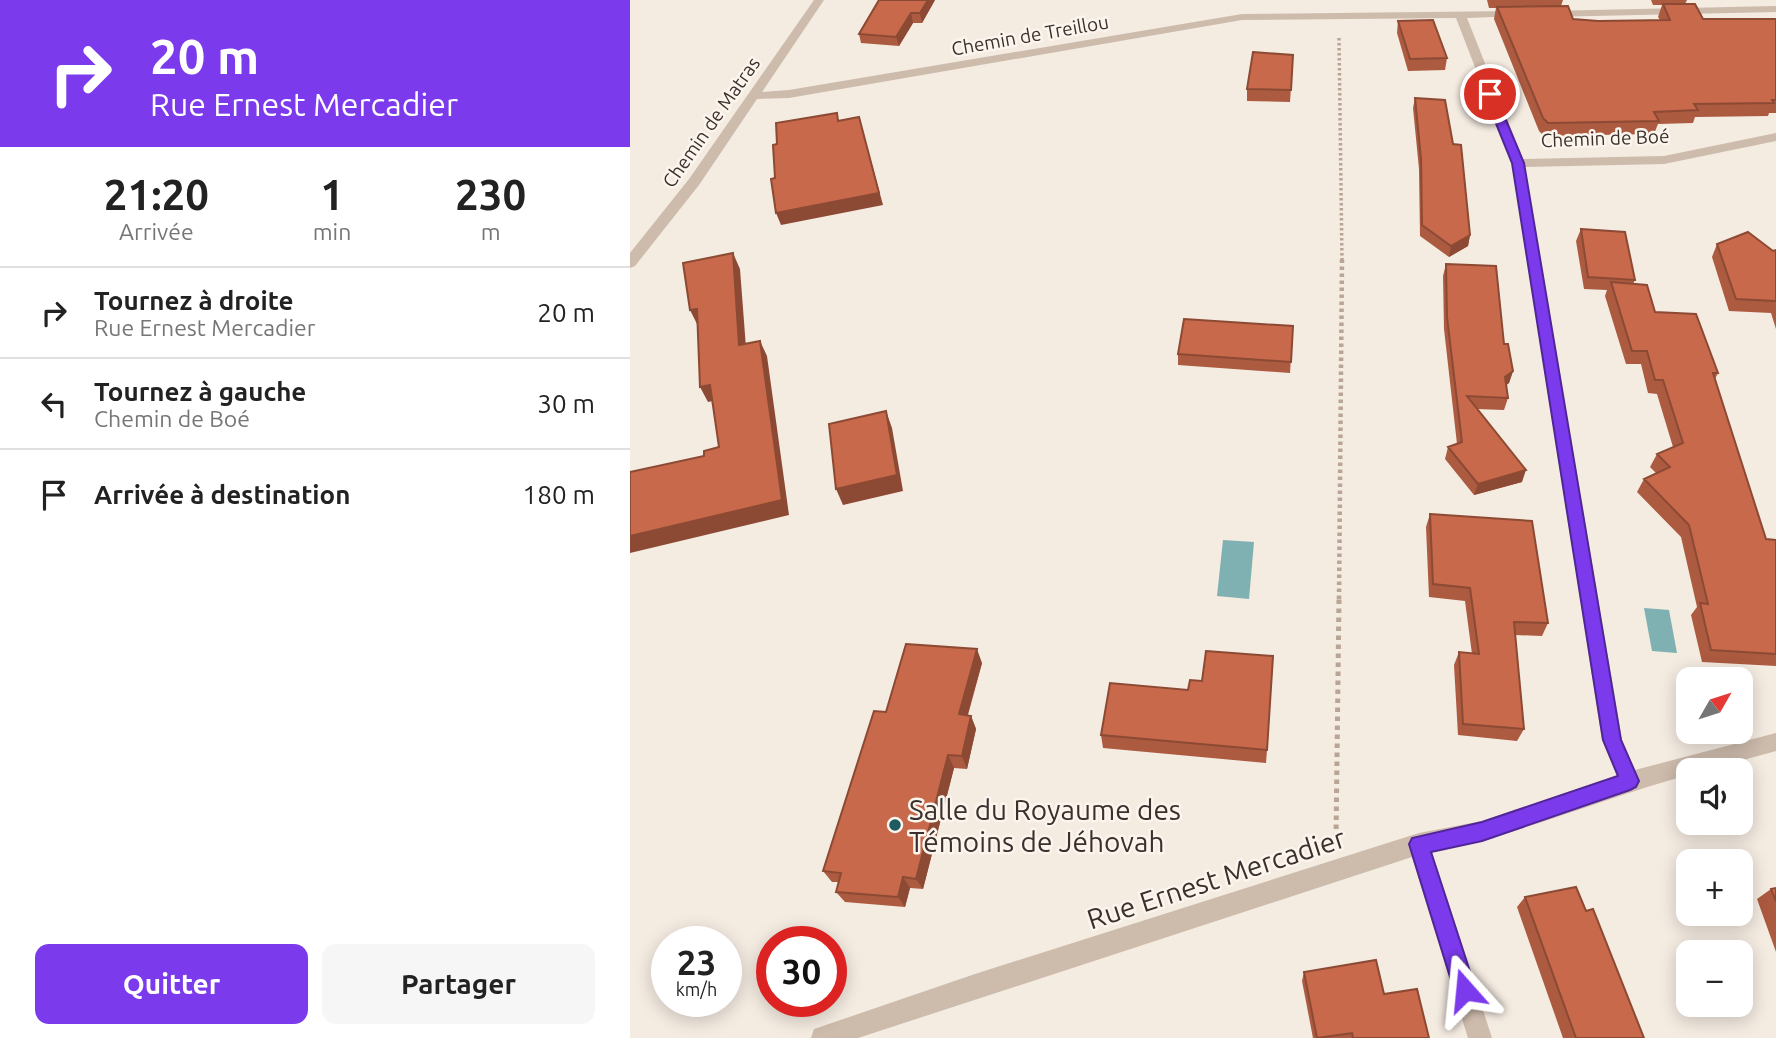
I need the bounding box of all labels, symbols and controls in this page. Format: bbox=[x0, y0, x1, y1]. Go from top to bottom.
street label: Chemin de Treillou bbox=[950, 10, 1110, 60]
icon: right bbox=[35, 28, 126, 119]
text: 20 m bbox=[150, 28, 259, 83]
street label: Chemin de Matras bbox=[658, 53, 764, 191]
pin bbox=[1460, 64, 1520, 124]
icon: arrive bbox=[1471, 75, 1509, 113]
text: Rue Ernest Mercadier bbox=[150, 86, 458, 122]
street label: Chemin de Boé bbox=[1540, 125, 1670, 151]
text: 21:20 bbox=[104, 171, 209, 218]
text: 1 bbox=[320, 171, 344, 218]
text: 230 bbox=[455, 171, 526, 218]
text: Arrivée bbox=[119, 219, 194, 244]
text: min bbox=[313, 219, 351, 244]
text: m bbox=[481, 219, 501, 244]
text: Tournez à droite bbox=[94, 286, 293, 315]
icon: right bbox=[35, 294, 73, 332]
text: 20 m bbox=[537, 298, 595, 327]
text: Rue Ernest Mercadier bbox=[94, 315, 315, 340]
text: Tournez à gauche bbox=[94, 377, 306, 406]
icon: left bbox=[35, 385, 73, 423]
text: 30 m bbox=[537, 389, 595, 418]
text: Chemin de Boé bbox=[94, 406, 250, 431]
icon: arrive bbox=[35, 476, 73, 514]
text: Arrivée à destination bbox=[94, 480, 350, 509]
text: 180 m bbox=[523, 480, 595, 509]
north arrow bbox=[1676, 667, 1754, 744]
map controls bbox=[1676, 667, 1753, 1017]
button: sound bbox=[1676, 758, 1753, 835]
place label: Salle du Royaume des Témoins de Jéhovah bbox=[909, 794, 1181, 857]
marker: Salle du Royaume des Témoins de Jéhovah bbox=[887, 817, 903, 833]
street label: Rue Ernest Mercadier bbox=[1083, 821, 1349, 934]
button: + bbox=[1676, 849, 1753, 926]
speed limit sign: 30 bbox=[756, 926, 847, 1017]
button: − bbox=[1676, 940, 1753, 1017]
text: 23 bbox=[677, 942, 716, 982]
button: Quitter bbox=[35, 944, 308, 1024]
button: Partager bbox=[322, 944, 595, 1024]
position arrow bbox=[1428, 953, 1502, 1027]
text: km/h bbox=[676, 979, 717, 999]

